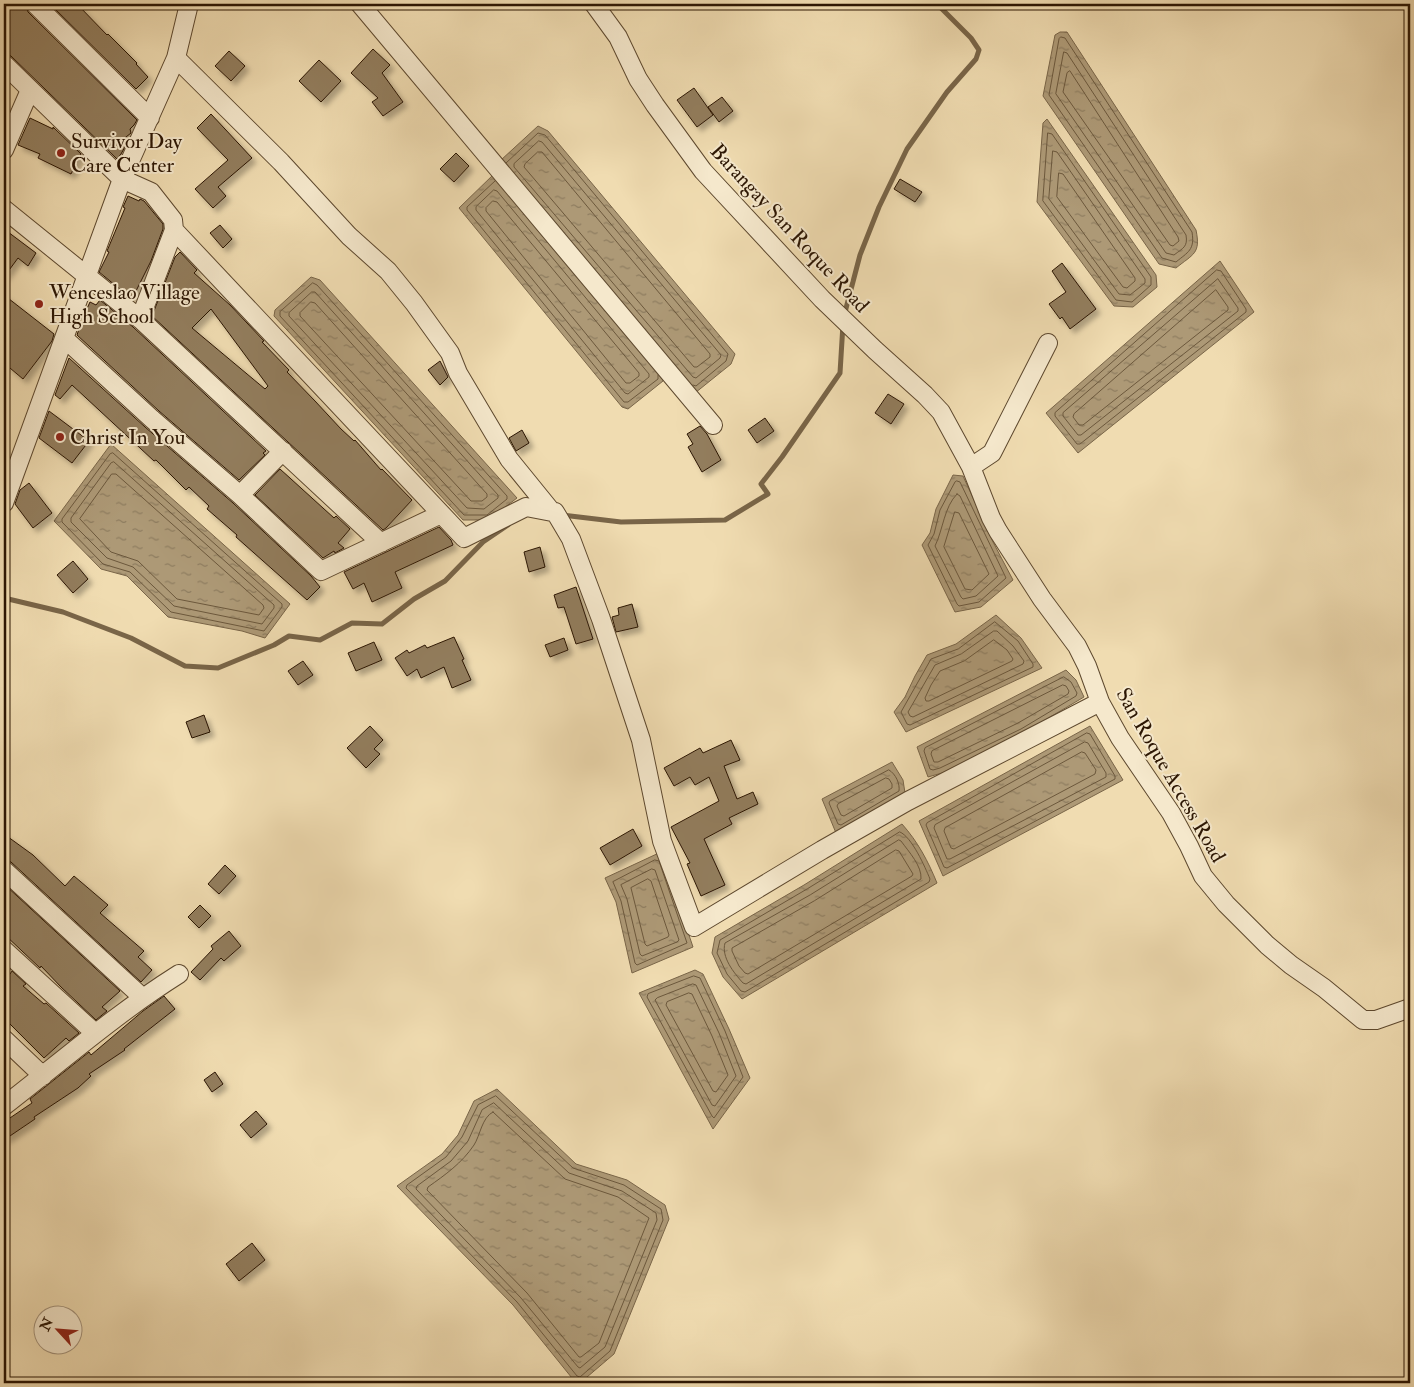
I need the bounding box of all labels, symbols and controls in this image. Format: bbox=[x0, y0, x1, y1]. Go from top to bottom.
place label: Survivor Day Care Center bbox=[71, 128, 183, 179]
street label: Barangay San Roque Road bbox=[704, 138, 875, 319]
marker: Survivor Day Care Center bbox=[55, 147, 67, 159]
place label: Wenceslao Village High School bbox=[48, 279, 200, 330]
marker: Wenceslao Village High School bbox=[33, 298, 45, 310]
place label: Christ In You bbox=[70, 424, 185, 451]
marker: Christ In You bbox=[54, 431, 66, 443]
street label: San Roque Access Road bbox=[1110, 683, 1232, 868]
north arrow bbox=[32, 1304, 82, 1354]
text: N bbox=[36, 1315, 57, 1335]

